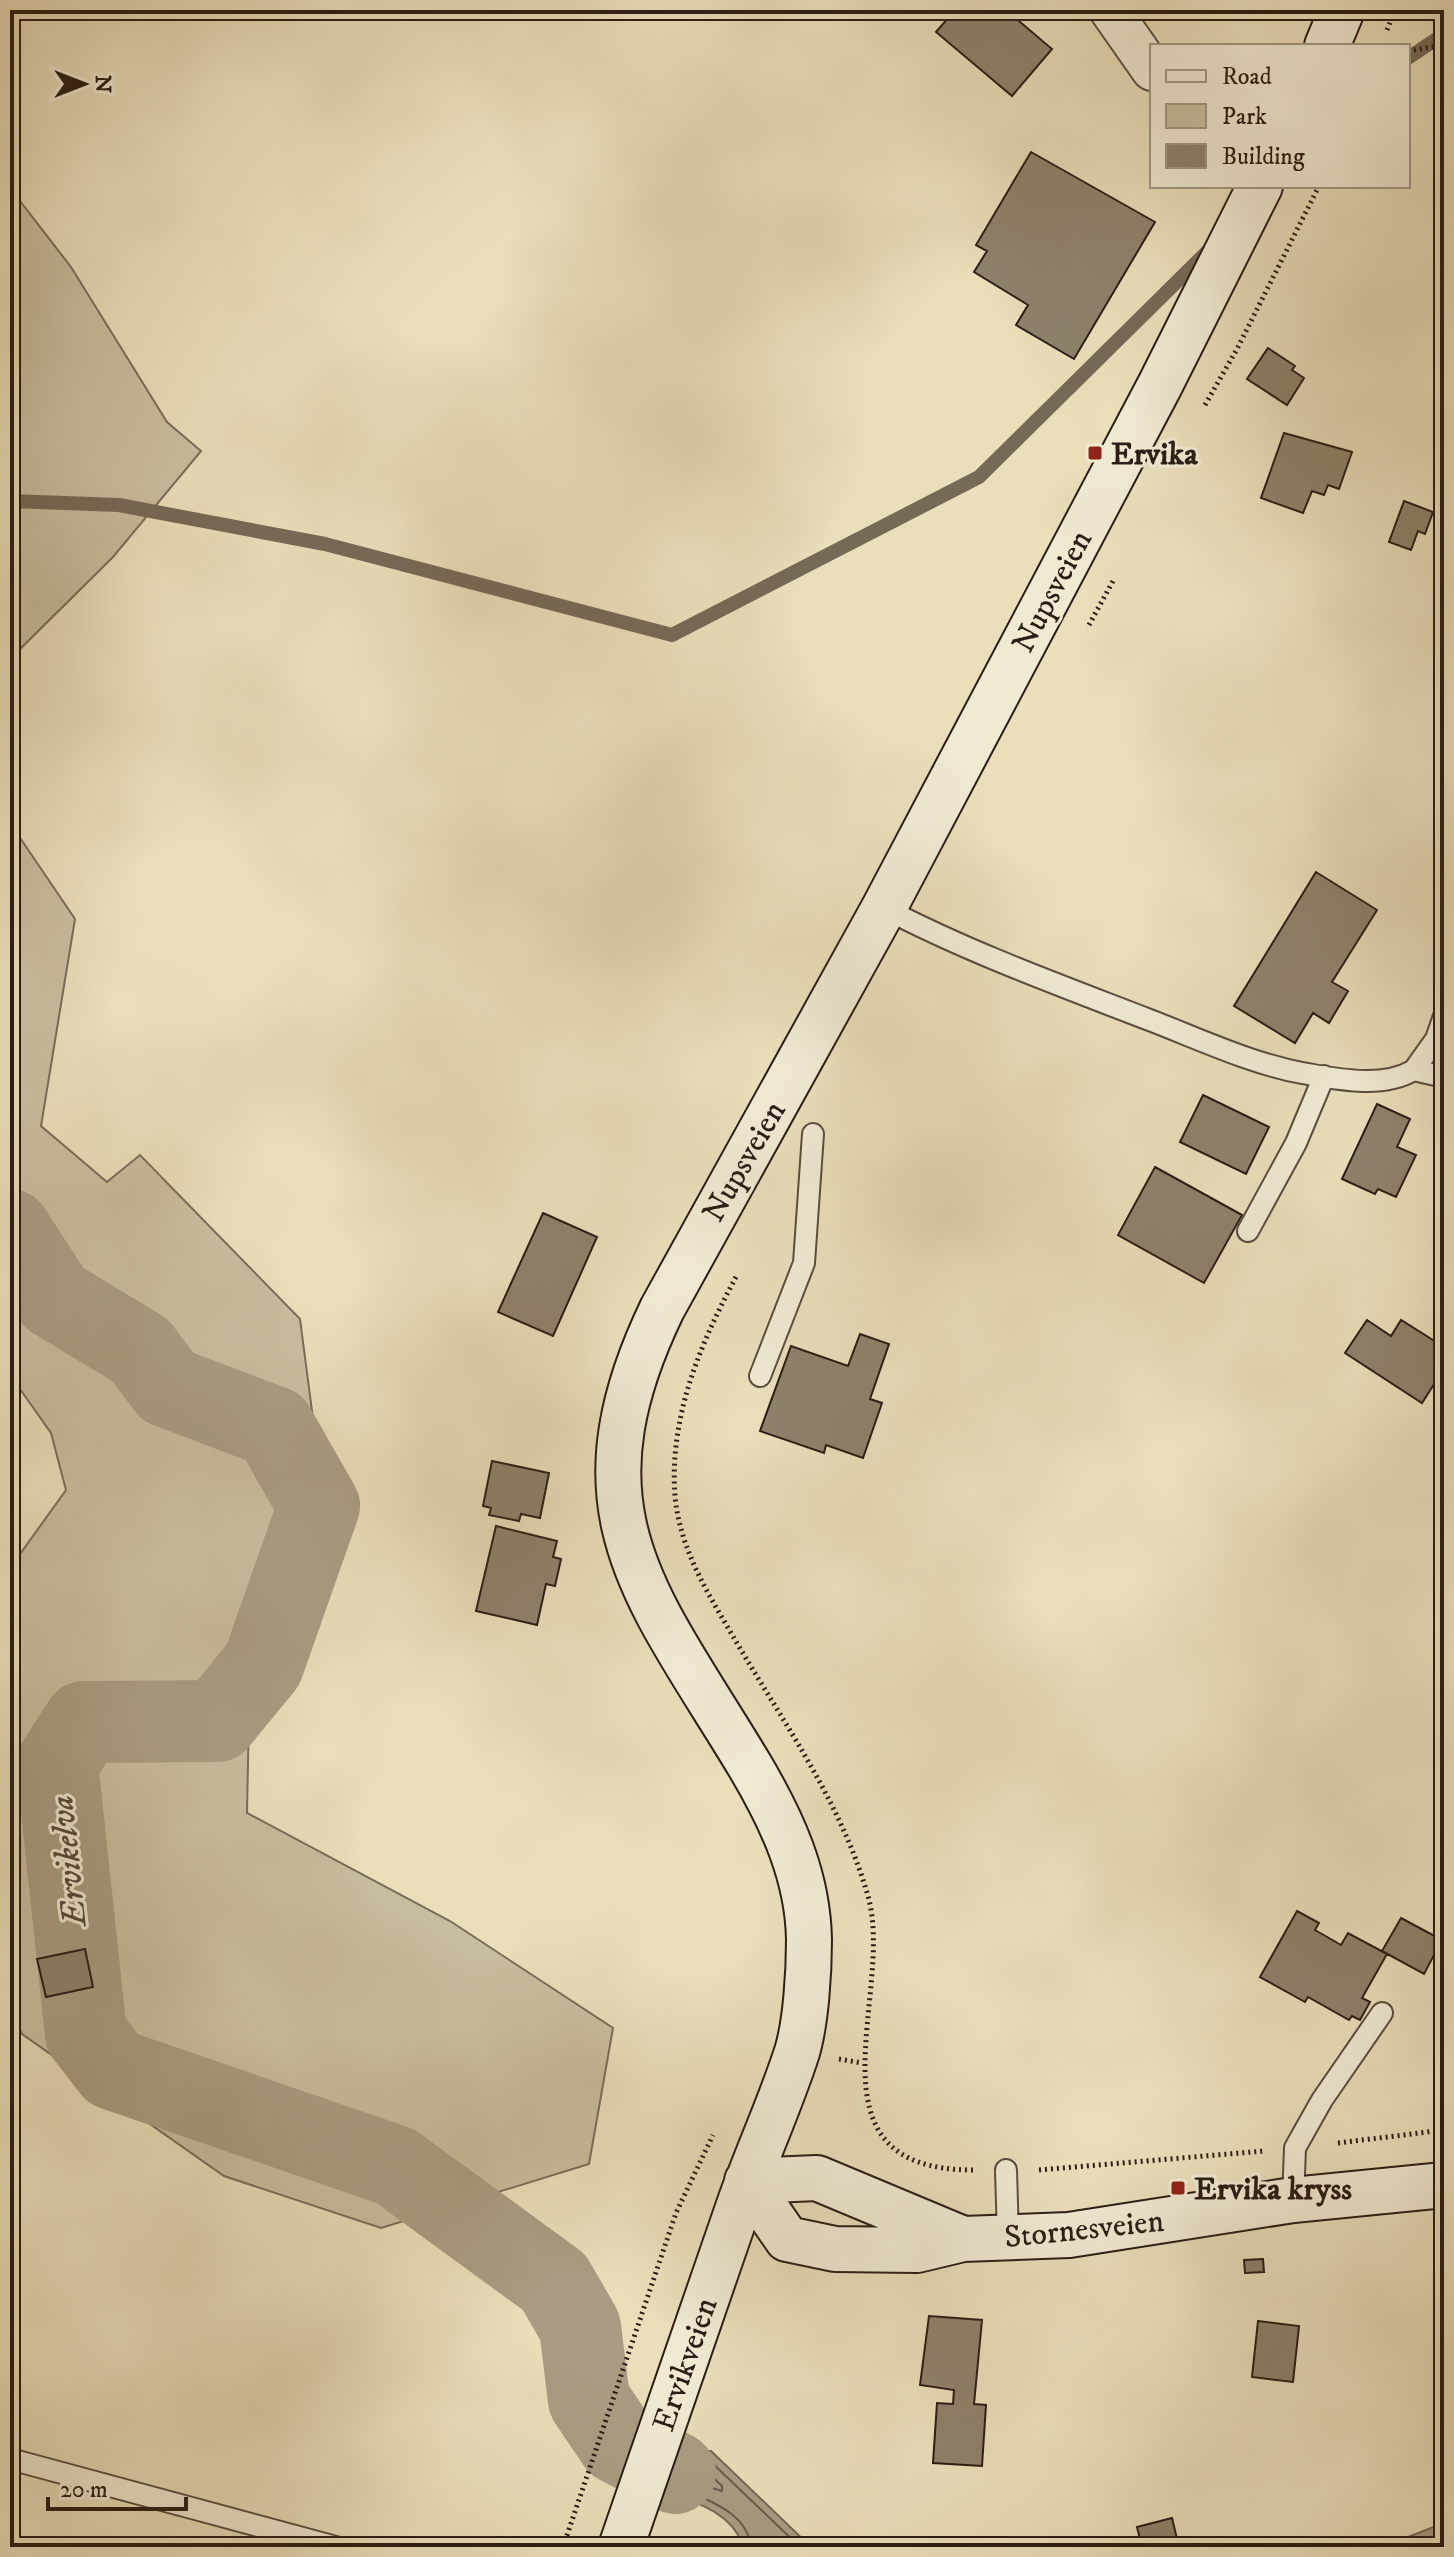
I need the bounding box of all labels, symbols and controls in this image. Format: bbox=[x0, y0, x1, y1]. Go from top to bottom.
north arrow bbox=[44, 44, 124, 124]
legend bbox=[1150, 44, 1410, 188]
text: Road bbox=[1222, 62, 1272, 92]
text: N bbox=[89, 75, 116, 93]
text: Park bbox=[1222, 102, 1267, 132]
text: Building bbox=[1222, 142, 1305, 172]
place label: Ervika bbox=[1111, 435, 1198, 475]
marker: Ervika bbox=[1086, 444, 1104, 462]
street label: Nupsveien bbox=[1004, 523, 1102, 660]
street label: Nupsveien bbox=[694, 1094, 796, 1230]
water label: Ervikelva bbox=[41, 1793, 97, 1930]
place label: Ervika kryss bbox=[1194, 2170, 1352, 2210]
marker: Ervika kryss bbox=[1169, 2179, 1187, 2197]
street label: Stornesveien bbox=[1002, 2202, 1166, 2258]
street label: Ervikveien bbox=[644, 2292, 727, 2437]
scale bar bbox=[48, 2461, 186, 2511]
text: 20 m bbox=[60, 2475, 108, 2505]

